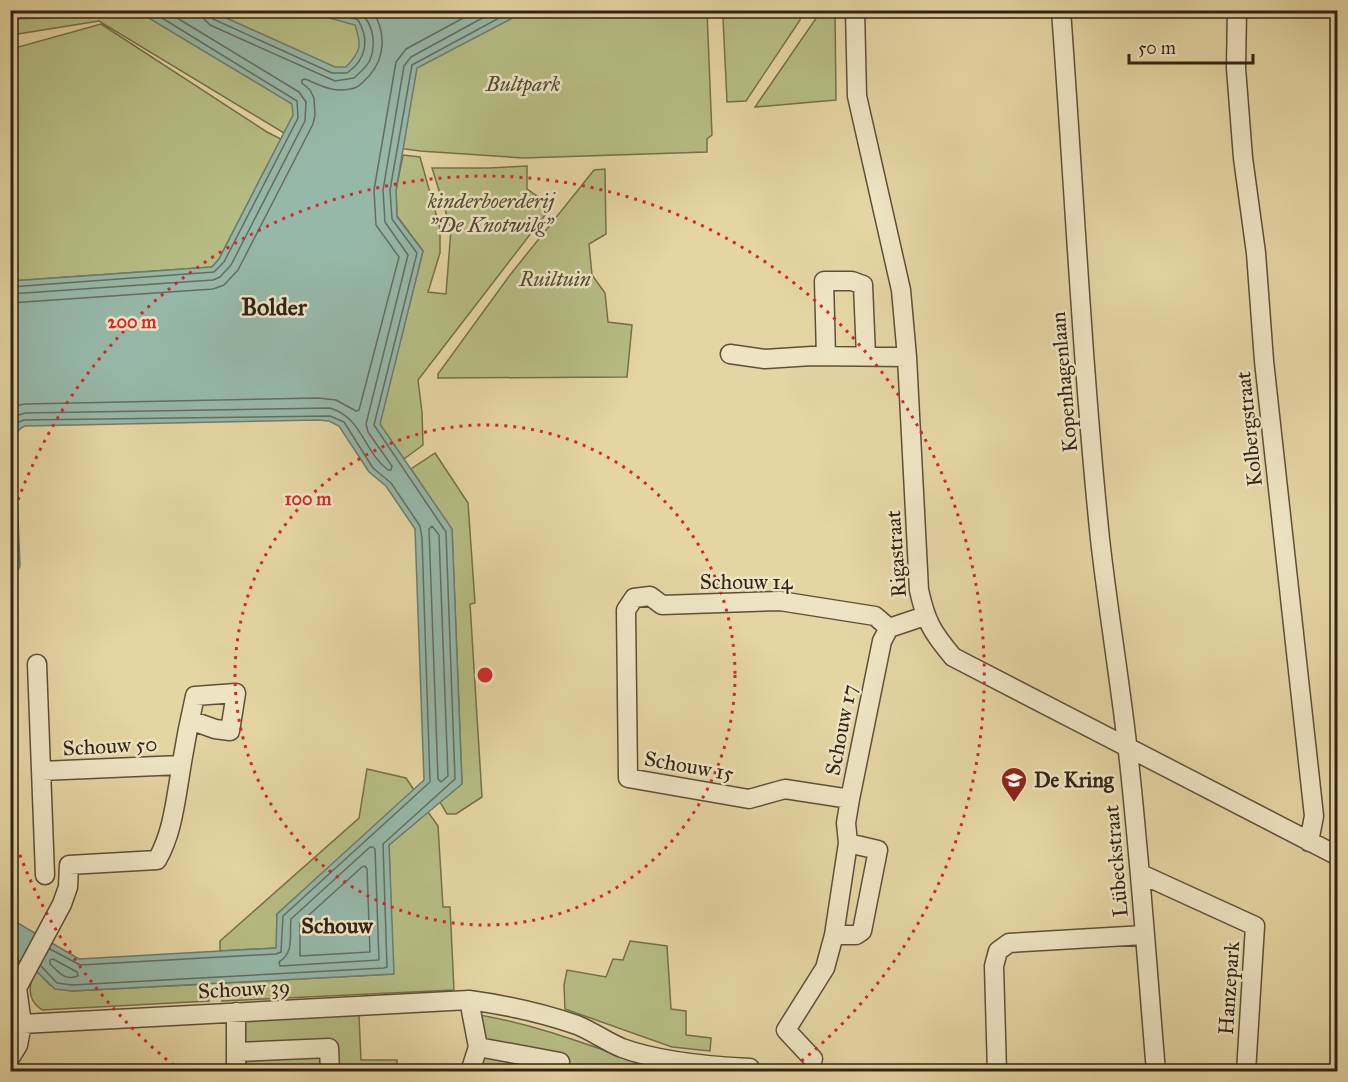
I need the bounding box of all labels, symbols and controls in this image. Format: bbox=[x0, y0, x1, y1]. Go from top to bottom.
scale bar bbox=[1129, 27, 1254, 65]
text: 50 m bbox=[1138, 37, 1176, 59]
park label: Bultpark bbox=[485, 71, 561, 97]
park label: kinderboerderij "De Knotwilg" bbox=[427, 188, 556, 238]
park label: Ruiltuin bbox=[518, 266, 591, 292]
district label: Bolder bbox=[241, 292, 308, 322]
text: 200 m bbox=[108, 311, 157, 333]
street label: Kopenhagenlaan bbox=[1045, 311, 1083, 453]
street label: Kolbergstraat bbox=[1230, 370, 1268, 488]
text: 100 m bbox=[285, 488, 332, 510]
street label: Rigastraat bbox=[880, 509, 912, 598]
street label: Schouw 14 bbox=[700, 569, 794, 595]
centre of rings bbox=[475, 665, 495, 685]
street label: Schouw 17 bbox=[819, 682, 863, 778]
street label: Schouw 50 bbox=[62, 731, 158, 761]
street label: Schouw 15 bbox=[642, 745, 736, 787]
school or university icon: De Kring bbox=[999, 765, 1029, 803]
place label: De Kring bbox=[1034, 767, 1115, 793]
street label: Lübeckstraat bbox=[1098, 803, 1134, 918]
district label: Schouw bbox=[301, 912, 374, 939]
street label: Hanzepark bbox=[1213, 940, 1245, 1036]
street label: Schouw 39 bbox=[197, 974, 291, 1004]

